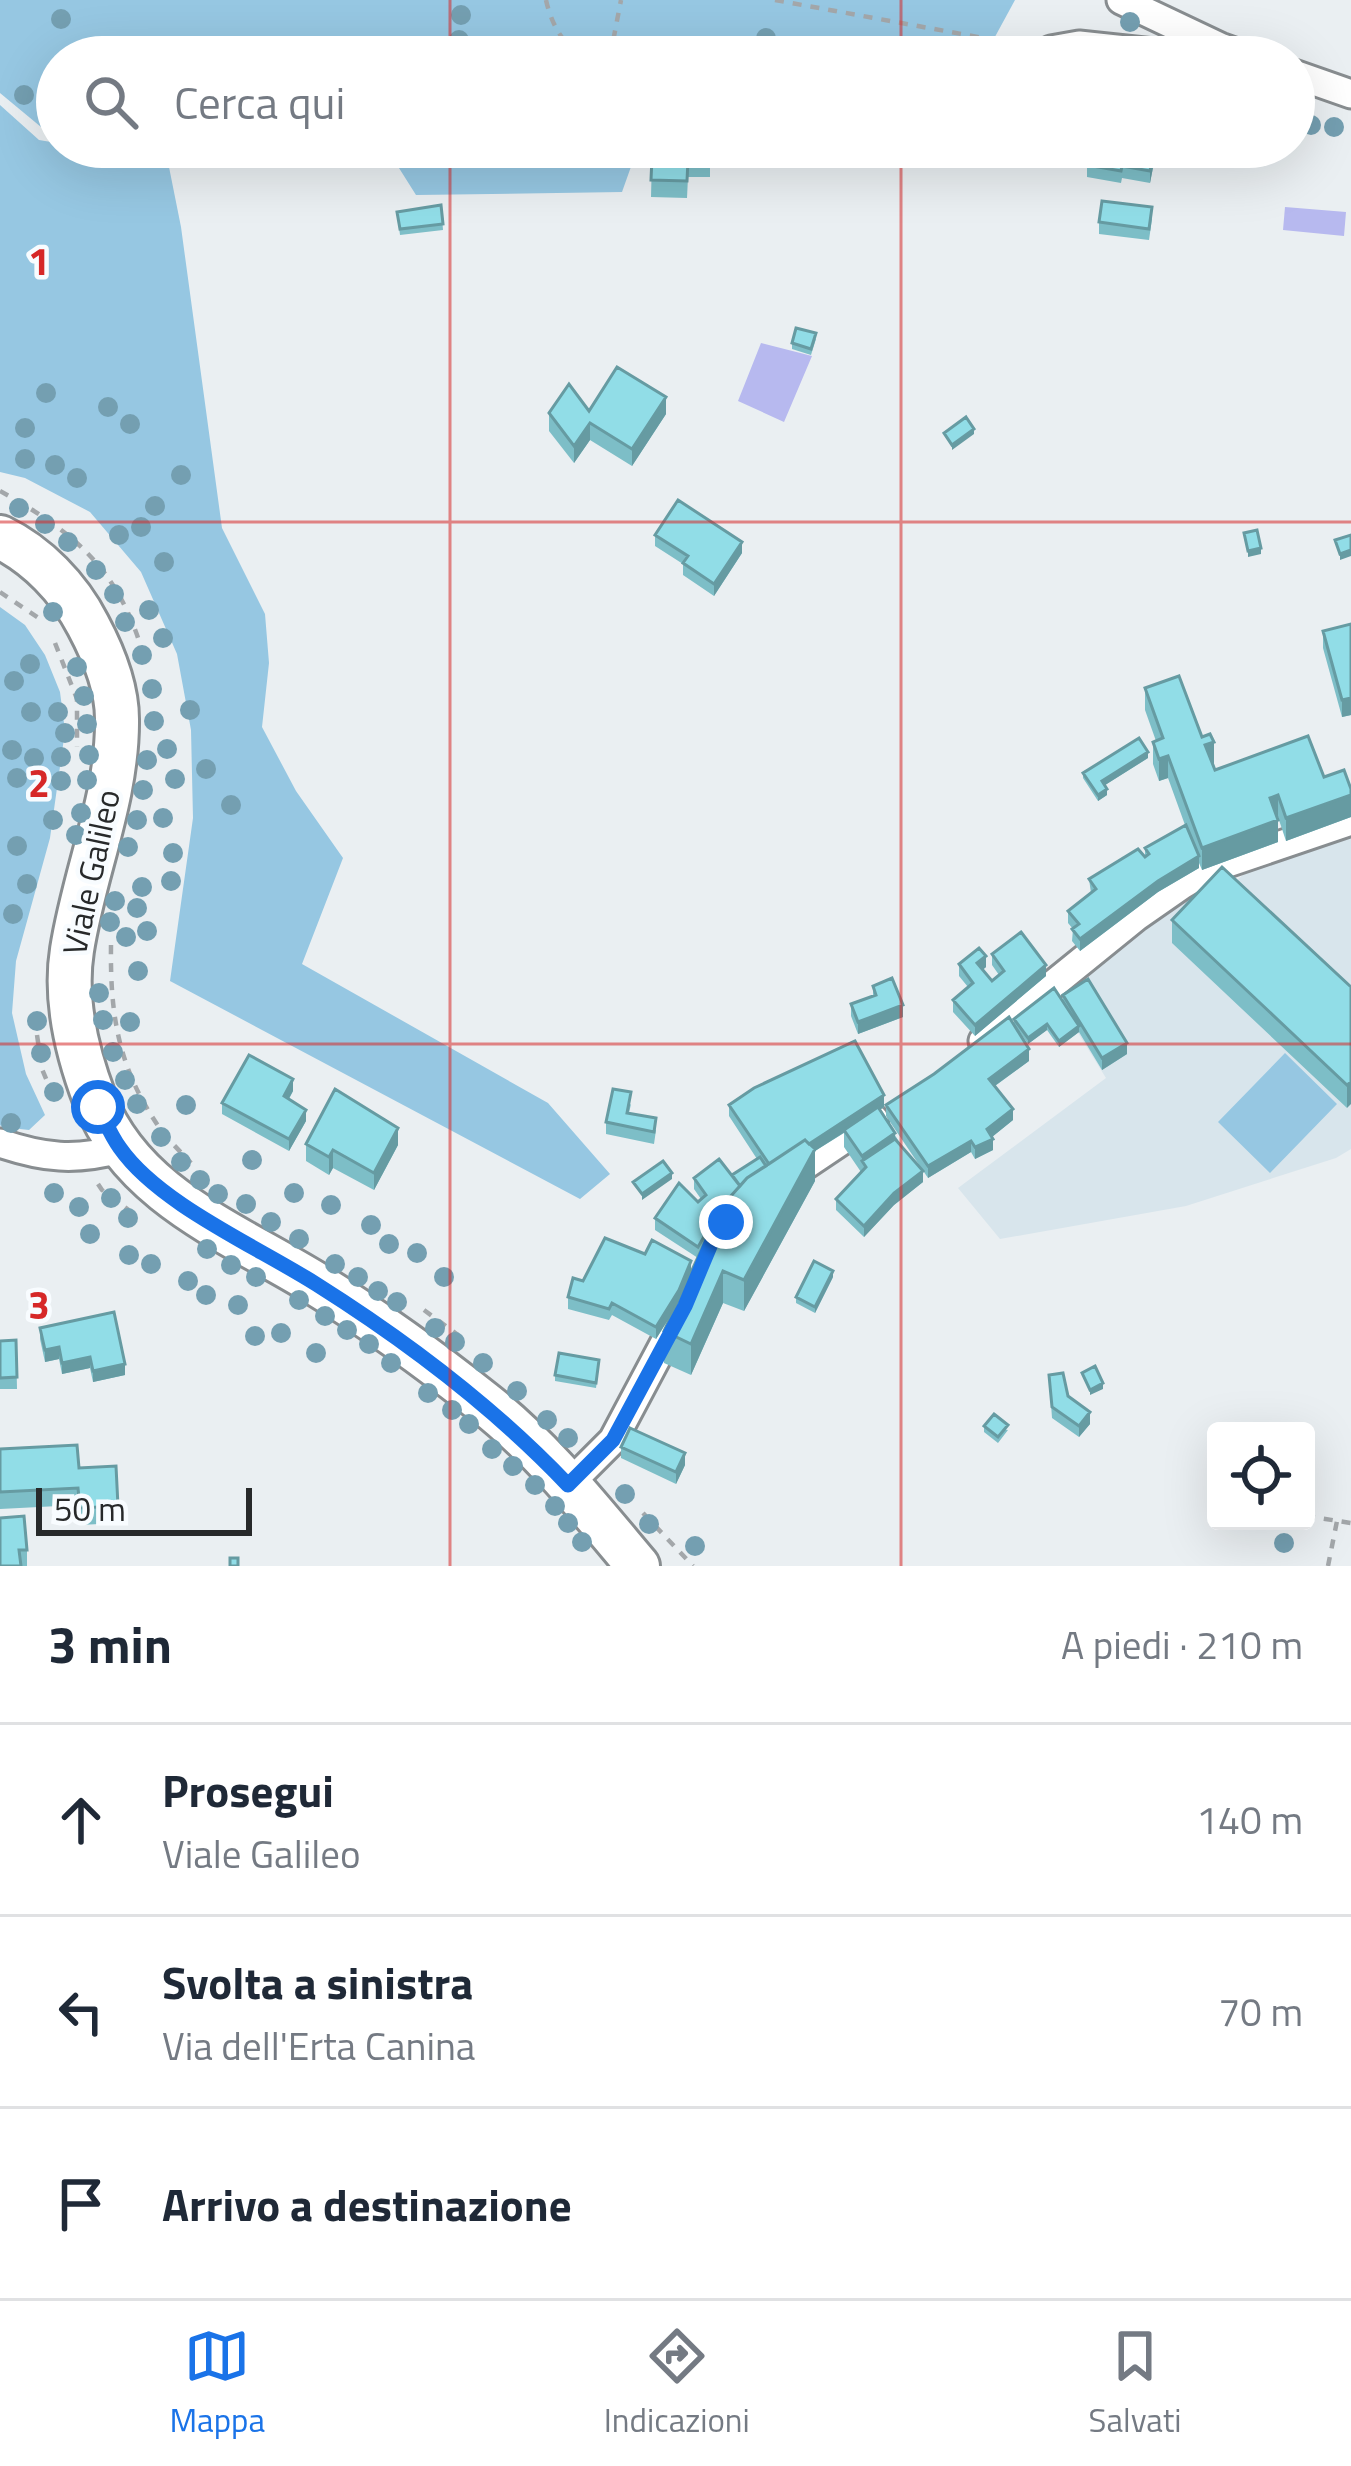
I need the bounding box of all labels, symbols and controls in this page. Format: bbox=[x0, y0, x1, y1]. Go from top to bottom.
search box bbox=[36, 36, 1315, 168]
text: Cerca qui bbox=[174, 68, 345, 136]
icon: search bbox=[78, 69, 144, 135]
text: 1 bbox=[28, 231, 50, 290]
text: 2 bbox=[28, 753, 50, 812]
street label: Viale Galileo bbox=[49, 785, 133, 959]
route start bbox=[71, 1080, 125, 1134]
route end bbox=[699, 1195, 753, 1249]
text: 3 bbox=[28, 1275, 50, 1334]
map controls bbox=[1207, 1422, 1315, 1530]
button: locate bbox=[1207, 1422, 1315, 1530]
scale bar bbox=[36, 1482, 252, 1535]
text: 50 m bbox=[54, 1484, 126, 1534]
text: 3 min bbox=[48, 1605, 172, 1683]
text: A piedi · 210 m bbox=[1061, 1615, 1303, 1674]
text: Prosegui bbox=[162, 1756, 334, 1824]
icon: ahead bbox=[48, 1787, 114, 1853]
text: 140 m bbox=[1196, 1790, 1303, 1849]
text: Viale Galileo bbox=[162, 1824, 360, 1883]
text: Svolta a sinistra bbox=[162, 1948, 473, 2016]
icon: left bbox=[48, 1979, 114, 2045]
text: 70 m bbox=[1218, 1982, 1303, 2041]
text: Via dell'Erta Canina bbox=[162, 2016, 475, 2075]
text: Arrivo a destinazione bbox=[162, 2170, 572, 2238]
icon: arrive bbox=[48, 2171, 114, 2237]
tab: Mappa bbox=[169, 2323, 265, 2445]
tab: Indicazioni bbox=[604, 2323, 750, 2445]
tab: Salvati bbox=[1089, 2323, 1182, 2445]

